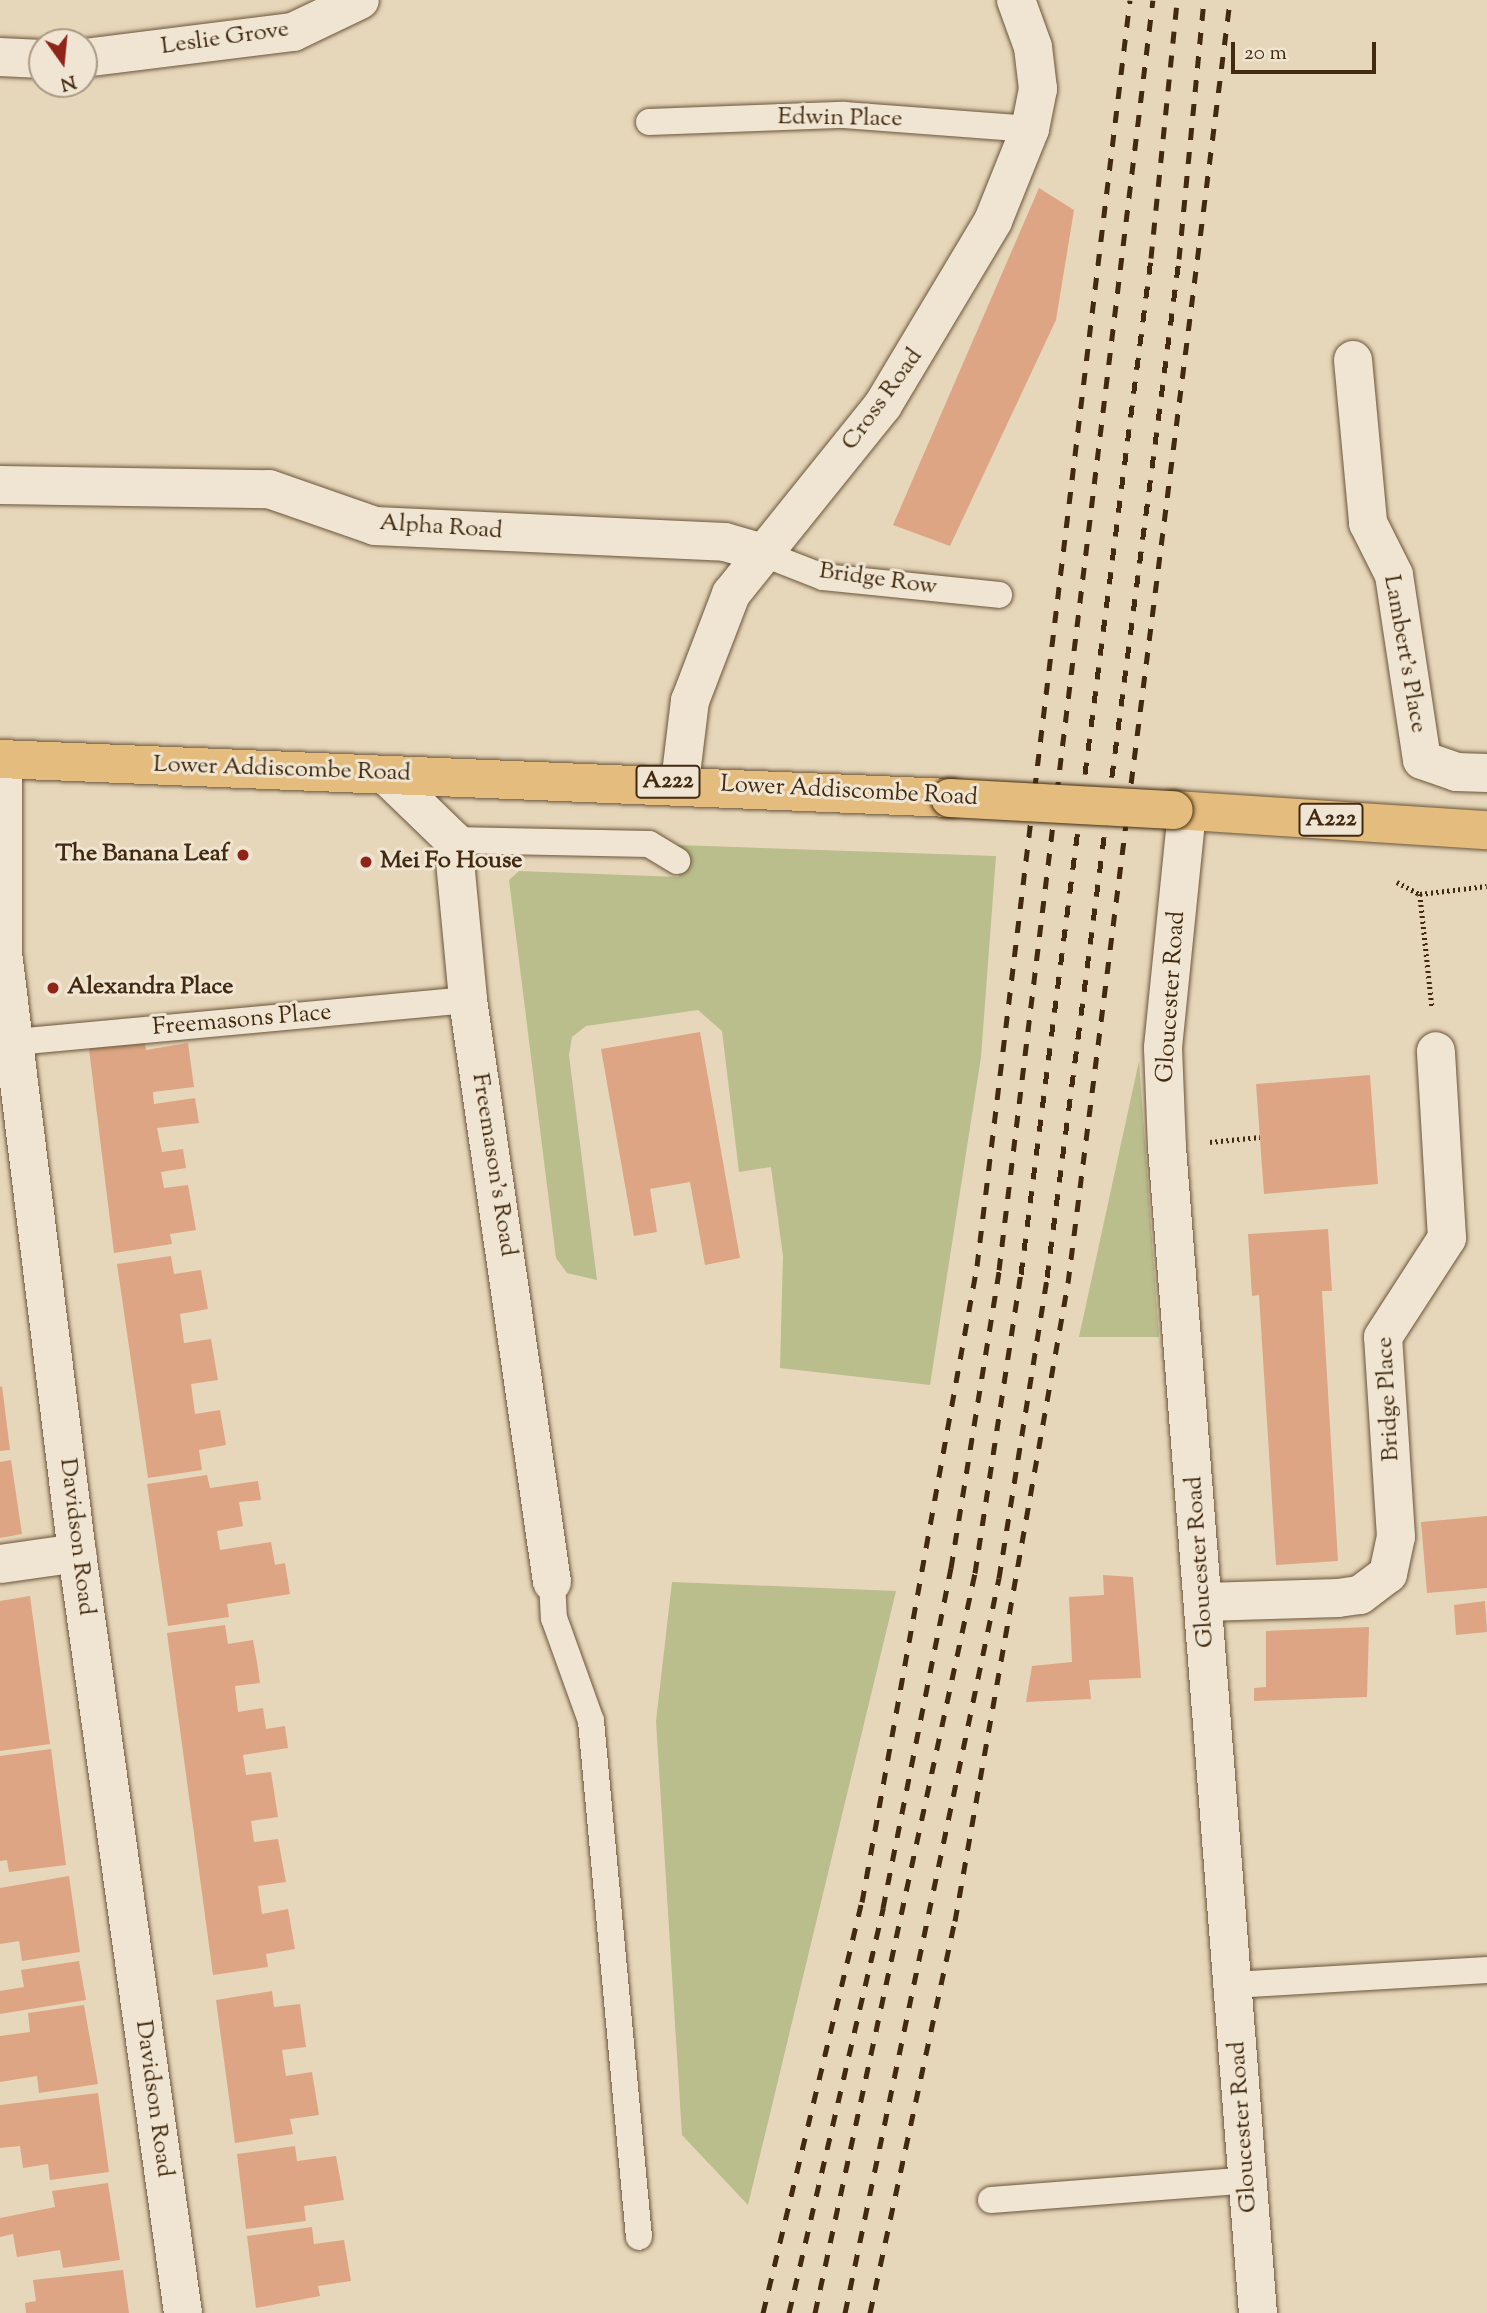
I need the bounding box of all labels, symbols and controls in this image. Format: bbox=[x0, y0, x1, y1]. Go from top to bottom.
street label: Leslie Grove bbox=[159, 16, 291, 62]
north arrow bbox=[28, 28, 98, 98]
scale bar bbox=[1235, 28, 1380, 72]
text: 20 m bbox=[1244, 39, 1287, 69]
text: N bbox=[57, 67, 79, 97]
street label: Edwin Place bbox=[777, 104, 903, 134]
street label: Cross Road bbox=[836, 343, 930, 457]
street label: Alpha Road bbox=[378, 509, 504, 547]
street label: Bridge Row bbox=[817, 557, 939, 603]
street label: Lambert's Place bbox=[1376, 573, 1432, 735]
street label: Lower Addiscombe Road bbox=[153, 751, 411, 789]
road number: A222 bbox=[635, 762, 701, 802]
street label: Lower Addiscombe Road bbox=[719, 771, 979, 813]
road number: A222 bbox=[1298, 800, 1364, 840]
place label: The Banana Leaf bbox=[55, 841, 229, 869]
marker: The Banana Leaf bbox=[235, 847, 251, 863]
place label: Mei Fo House bbox=[380, 848, 523, 876]
marker: Mei Fo House bbox=[358, 854, 374, 870]
street label: Gloucester Road bbox=[1152, 910, 1192, 1084]
place label: Alexandra Place bbox=[67, 974, 234, 1002]
marker: Alexandra Place bbox=[45, 980, 61, 996]
street label: Freemasons Place bbox=[151, 999, 333, 1043]
street label: Freemason's Road bbox=[464, 1071, 522, 1259]
street label: Bridge Place bbox=[1371, 1336, 1407, 1462]
street label: Davidson Road bbox=[52, 1457, 100, 1617]
street label: Gloucester Road bbox=[1181, 1475, 1221, 1649]
street label: Davidson Road bbox=[128, 2019, 178, 2179]
street label: Gloucester Road bbox=[1224, 2040, 1264, 2214]

